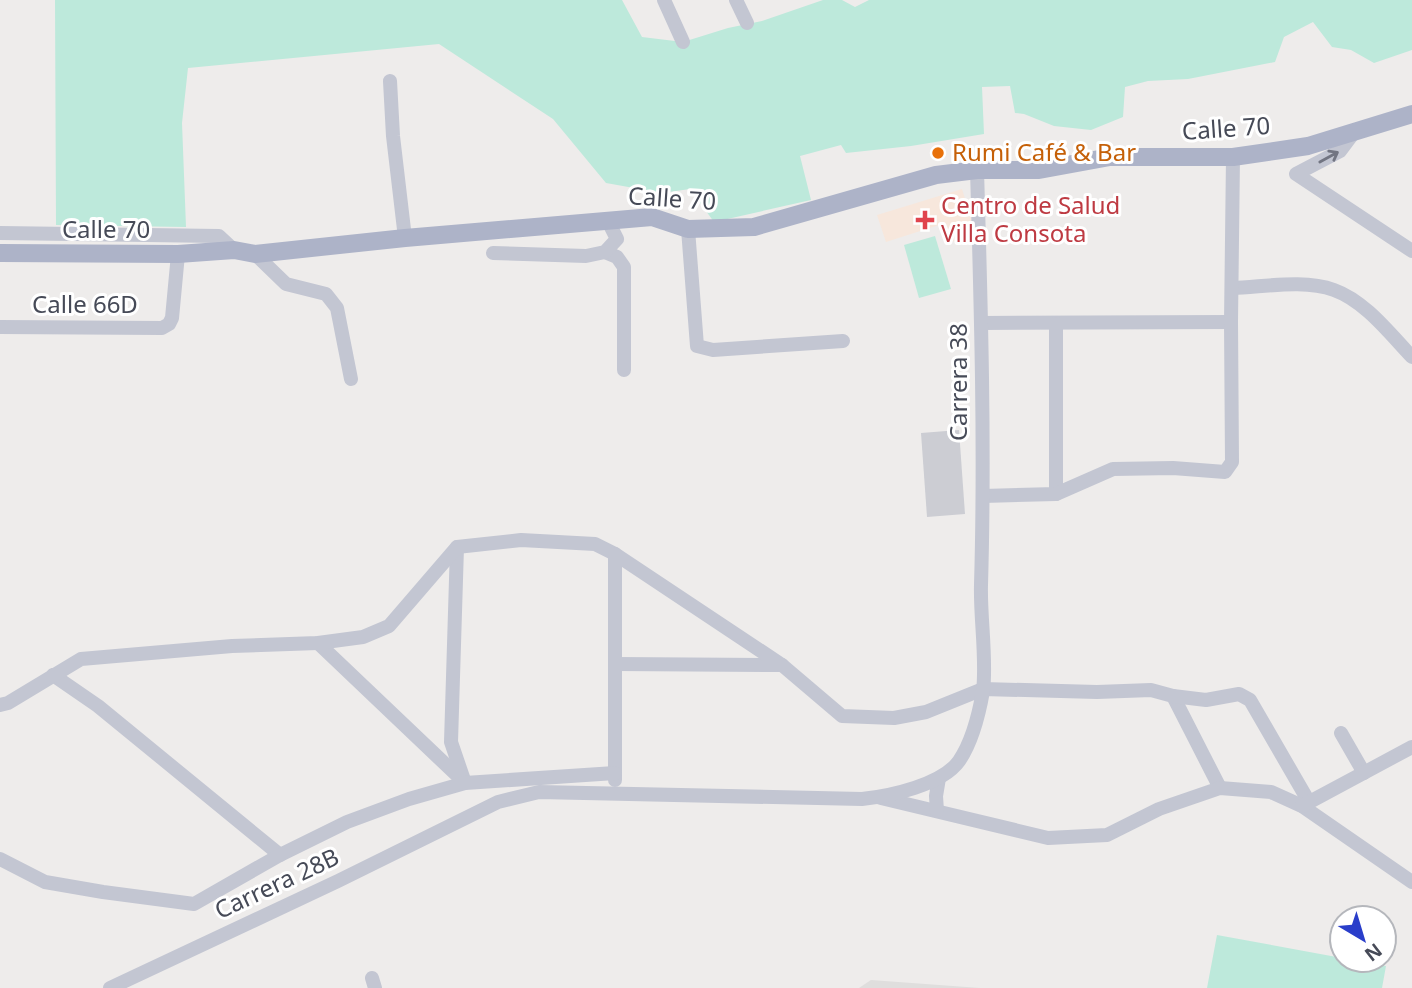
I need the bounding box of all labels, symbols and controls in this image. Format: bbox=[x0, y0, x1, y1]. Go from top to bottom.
street label: Calle 70 bbox=[1181, 108, 1271, 147]
place label: Rumi Café & Bar bbox=[952, 135, 1136, 168]
marker: Rumi Café & Bar bbox=[930, 145, 946, 161]
one-way arrow bbox=[1319, 150, 1339, 164]
street label: Calle 70 bbox=[627, 178, 717, 217]
place label: Centro de Salud Villa Consota bbox=[941, 188, 1120, 249]
marker: Centro de Salud Villa Consota bbox=[915, 210, 935, 230]
street label: Calle 70 bbox=[62, 212, 150, 245]
street label: Calle 66D bbox=[32, 287, 138, 320]
street label: Carrera 38 bbox=[941, 323, 974, 441]
street label: Carrera 28B bbox=[209, 839, 344, 926]
north arrow bbox=[1328, 904, 1398, 974]
text: N bbox=[1359, 937, 1388, 967]

